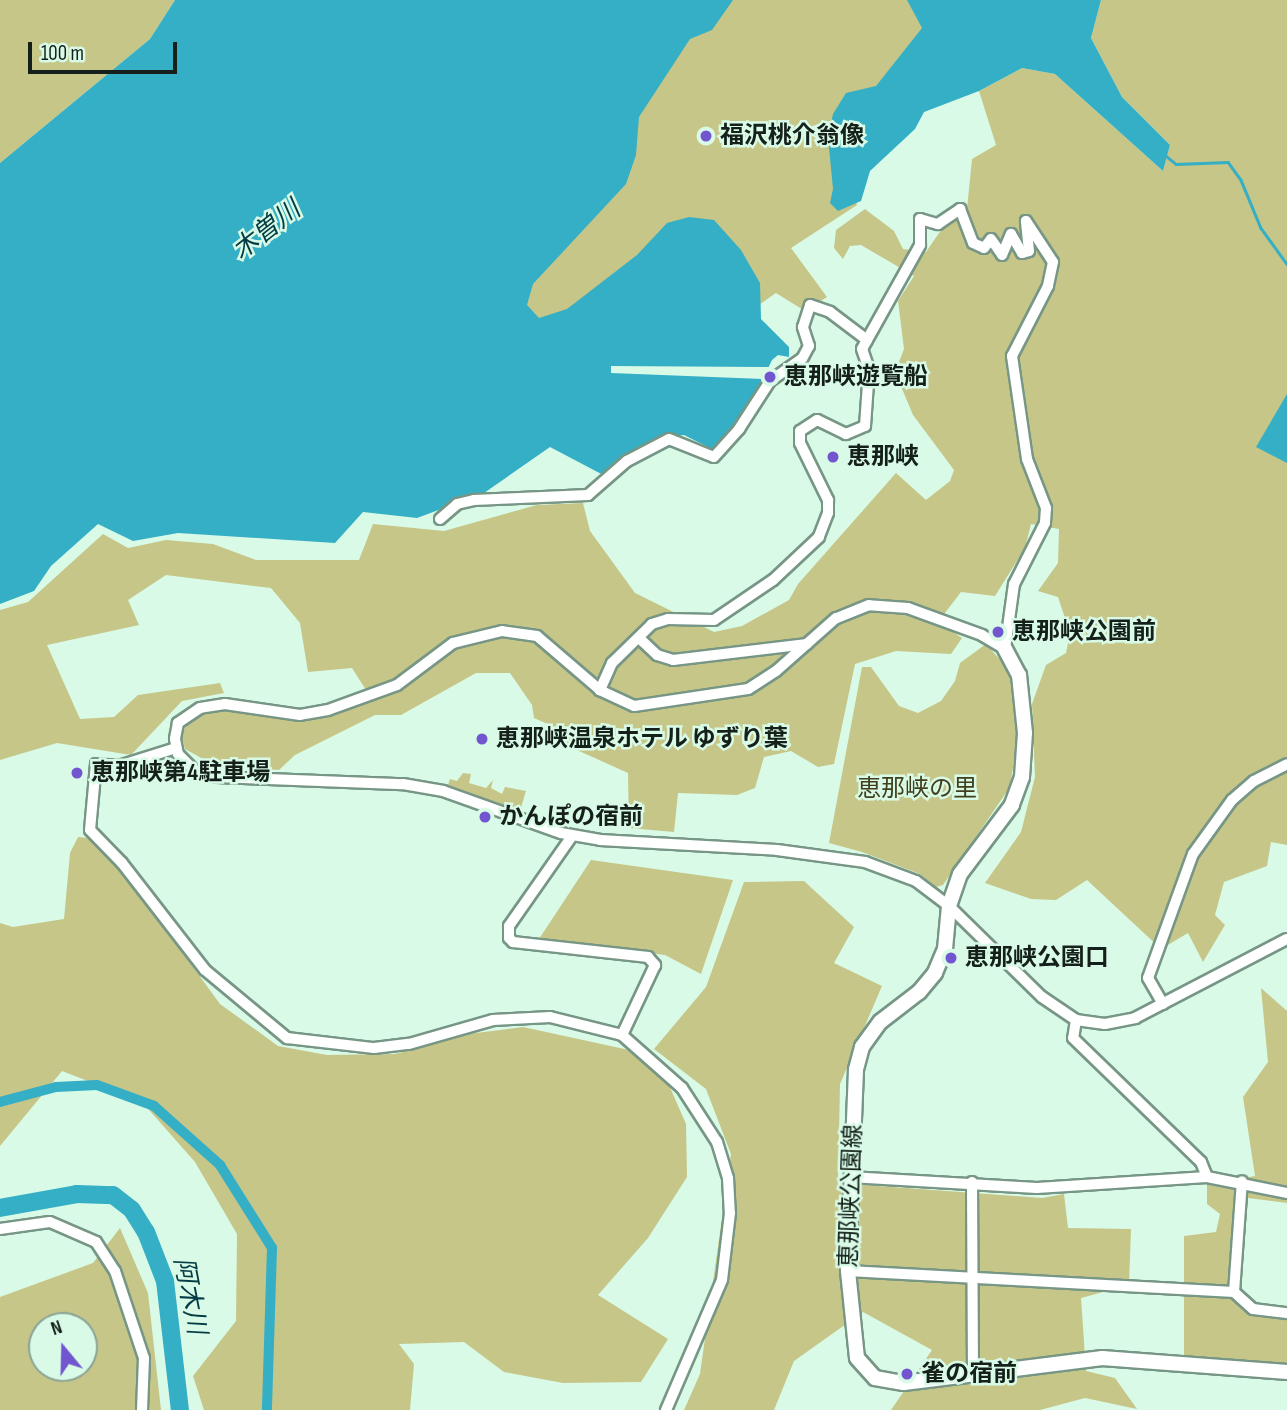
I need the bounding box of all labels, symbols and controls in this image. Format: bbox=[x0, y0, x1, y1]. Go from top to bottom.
scale bar bbox=[32, 28, 180, 72]
text: 100 m bbox=[41, 41, 84, 66]
place label: 福沢桃介翁像 bbox=[720, 122, 864, 150]
marker: 福沢桃介翁像 bbox=[698, 128, 714, 144]
water label: 木曽川 bbox=[227, 195, 307, 267]
place label: 恵那峡遊覧船 bbox=[784, 363, 928, 391]
marker: 恵那峡遊覧船 bbox=[762, 369, 778, 385]
place label: 恵那峡 bbox=[847, 443, 919, 471]
marker: 恵那峡 bbox=[825, 449, 841, 465]
place label: 恵那峡公園前 bbox=[1012, 618, 1156, 646]
marker: 恵那峡公園前 bbox=[990, 624, 1006, 640]
place label: 恵那峡温泉ホテル ゆずり葉 bbox=[496, 725, 788, 753]
marker: 恵那峡温泉ホテル ゆずり葉 bbox=[474, 731, 490, 747]
place label: 恵那峡第4駐車場 bbox=[91, 759, 270, 787]
marker: 恵那峡第4駐車場 bbox=[69, 765, 85, 781]
park label: 恵那峡の里 bbox=[857, 775, 977, 803]
place label: かんぽの宿前 bbox=[499, 803, 643, 831]
marker: かんぽの宿前 bbox=[477, 809, 493, 825]
place label: 恵那峡公園口 bbox=[965, 944, 1109, 972]
marker: 恵那峡公園口 bbox=[943, 950, 959, 966]
street label: 恵那峡公園線 bbox=[834, 1124, 868, 1268]
water label: 阿木川 bbox=[166, 1255, 212, 1337]
north arrow bbox=[28, 1312, 98, 1382]
text: N bbox=[48, 1316, 65, 1341]
place label: 雀の宿前 bbox=[921, 1360, 1017, 1388]
marker: 雀の宿前 bbox=[899, 1366, 915, 1382]

